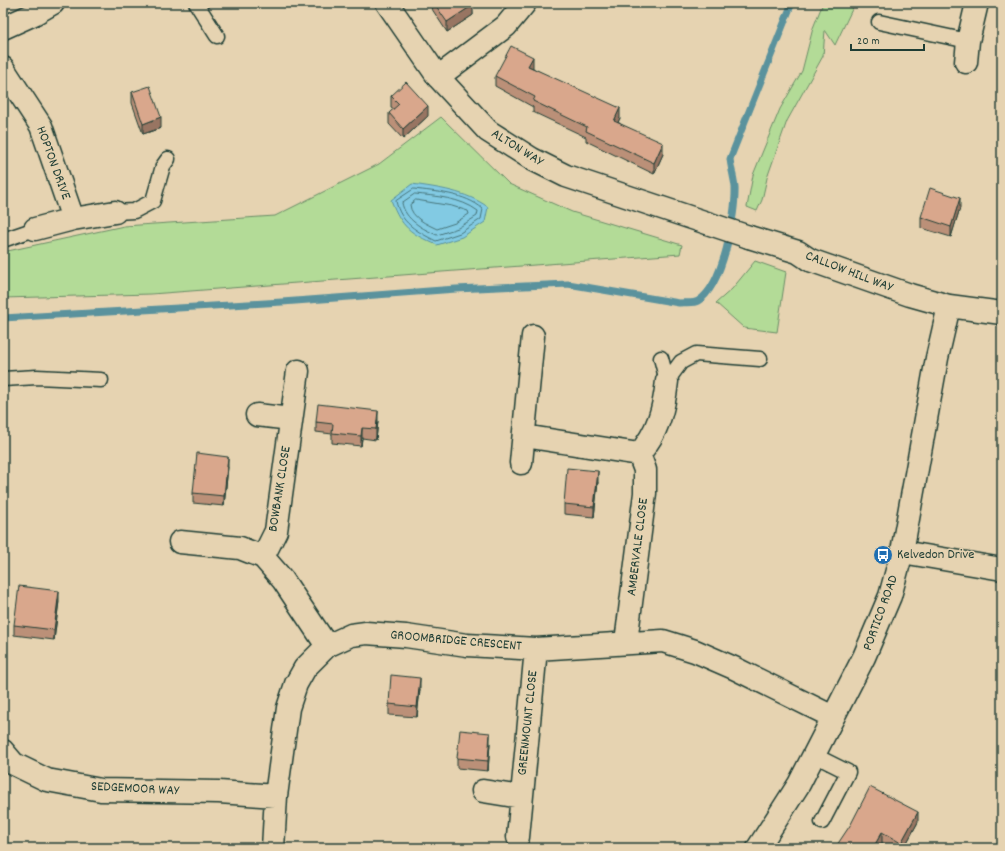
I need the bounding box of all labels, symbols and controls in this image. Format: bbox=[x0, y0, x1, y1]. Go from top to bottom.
scale bar bbox=[851, 26, 924, 52]
text: 20 m bbox=[857, 33, 880, 50]
street label: HOPTON DRIVE bbox=[30, 123, 76, 203]
street label: ALTON WAY bbox=[487, 124, 548, 172]
street label: CALLOW HILL WAY bbox=[802, 246, 896, 298]
street label: BOWBANK CLOSE bbox=[263, 444, 297, 533]
street label: AMBERVALE CLOSE bbox=[622, 496, 654, 597]
bus stop icon: Kelvedon Drive bbox=[872, 544, 894, 566]
place label: Kelvedon Drive bbox=[897, 545, 974, 565]
street label: PORTICO ROAD bbox=[858, 572, 904, 654]
street label: GROOMBRIDGE CRESCENT bbox=[389, 625, 523, 657]
street label: GREENMOUNT CLOSE bbox=[513, 669, 544, 776]
street label: SEDGEMOOR WAY bbox=[90, 777, 180, 801]

